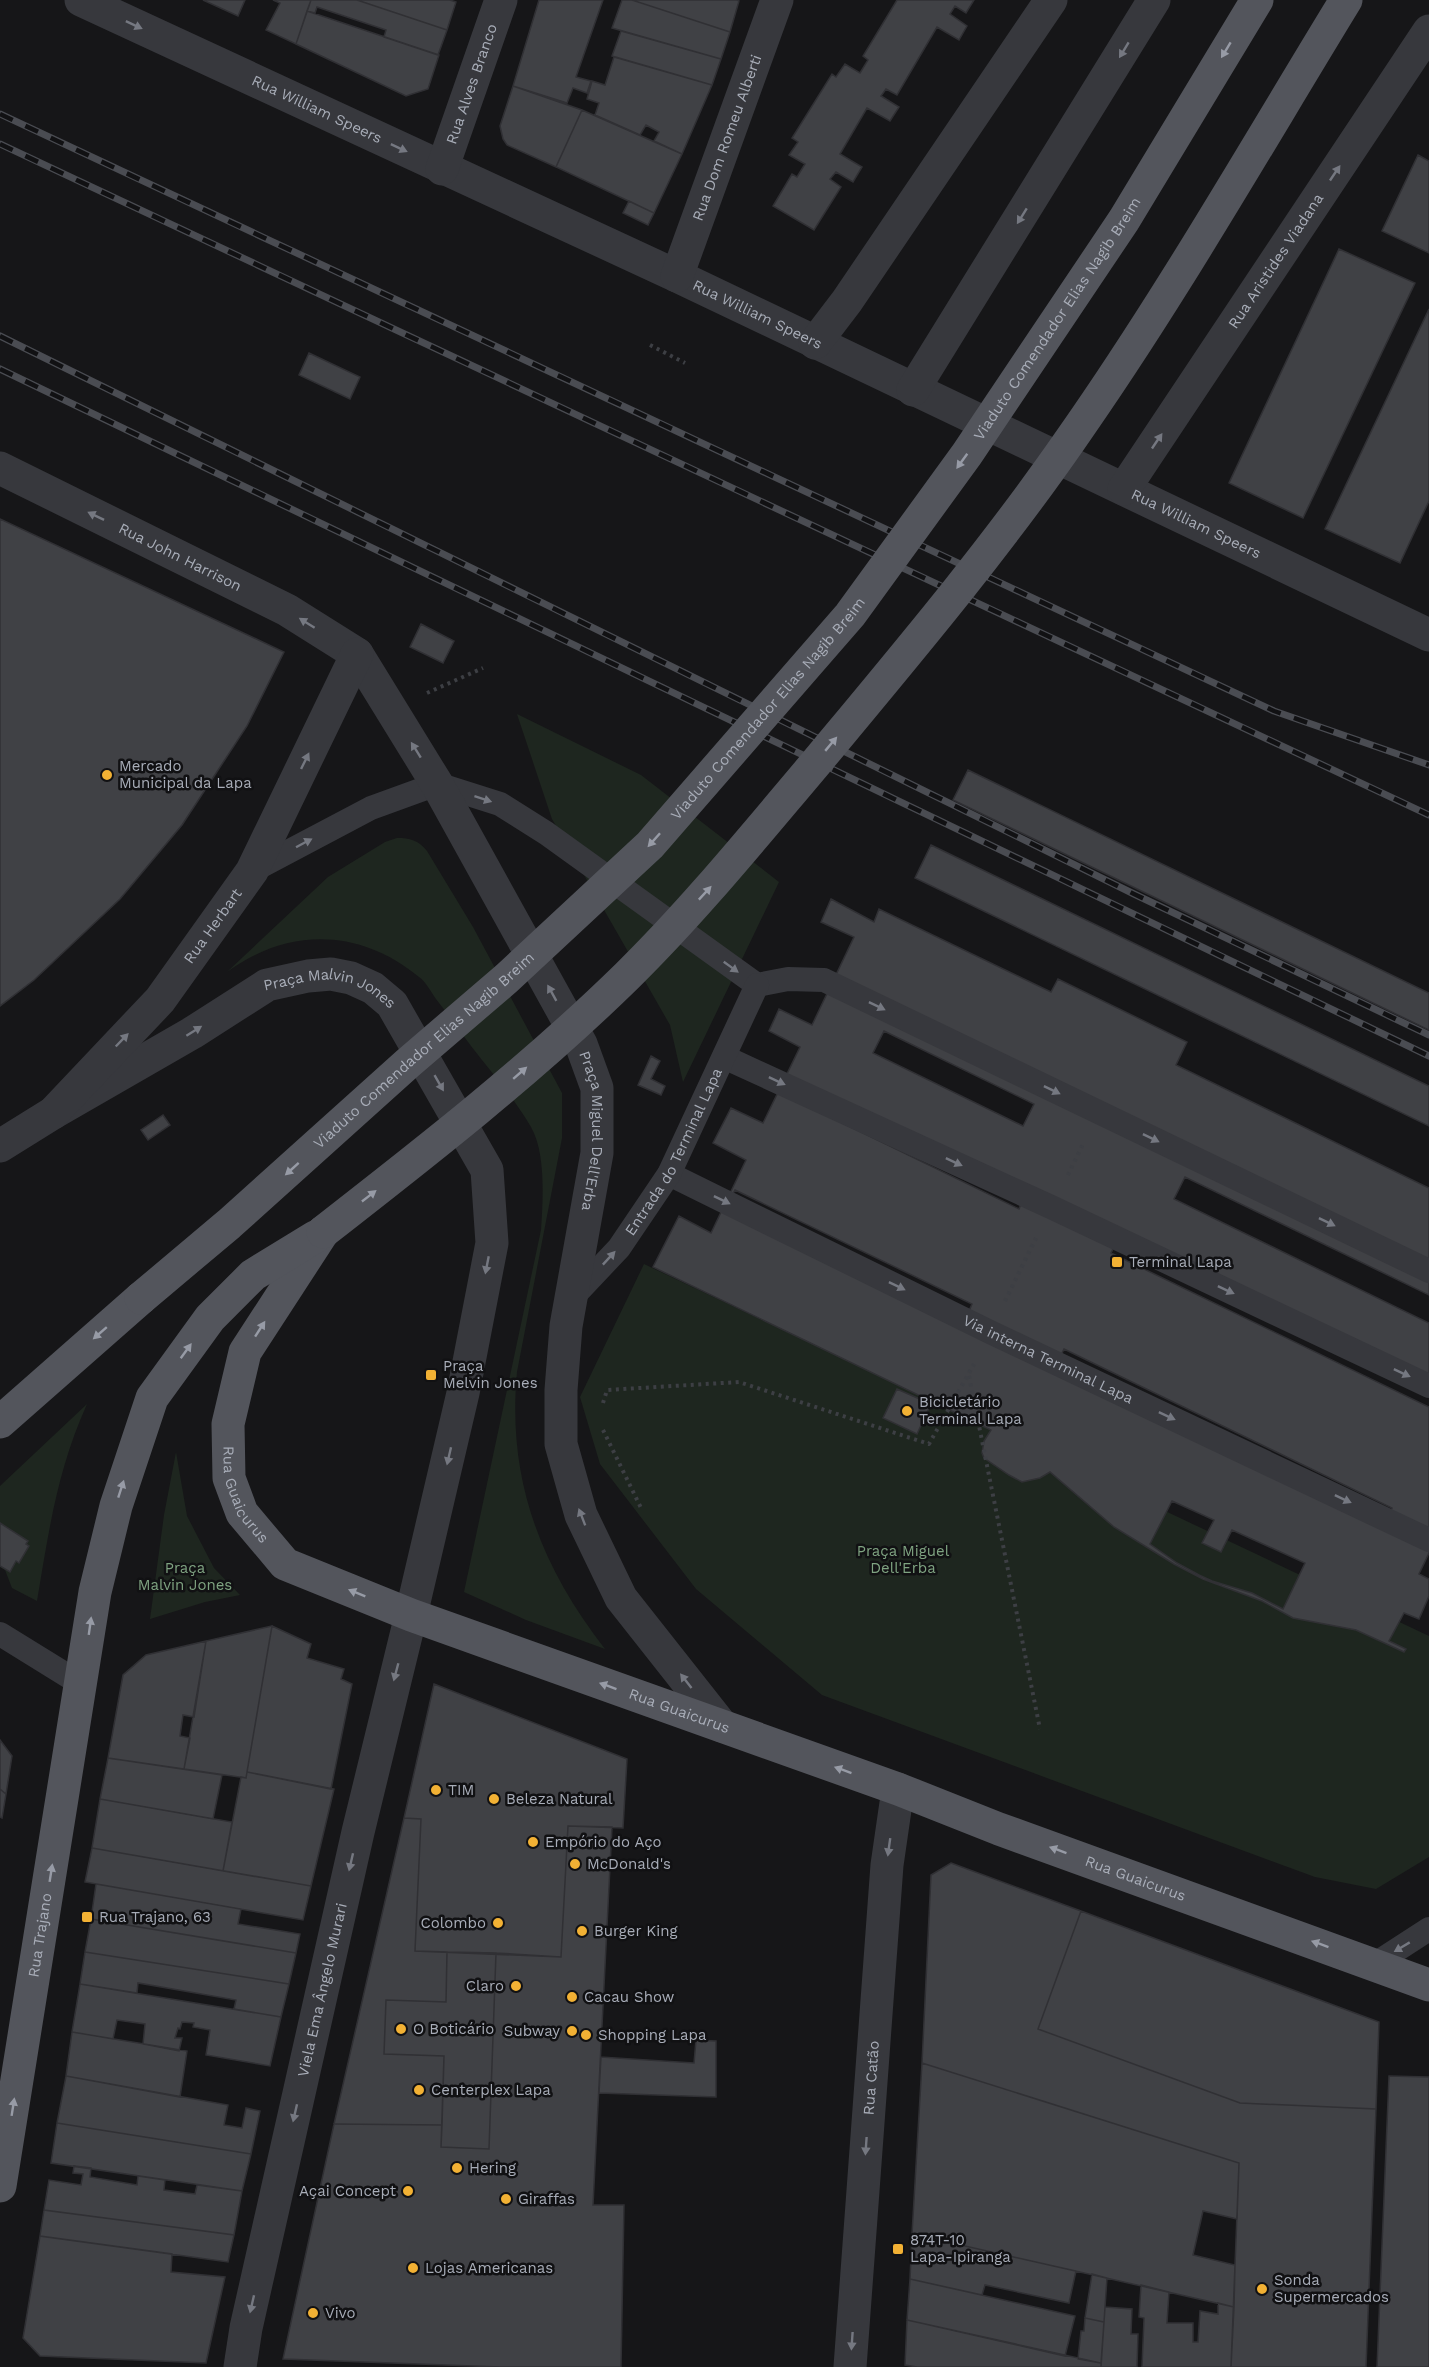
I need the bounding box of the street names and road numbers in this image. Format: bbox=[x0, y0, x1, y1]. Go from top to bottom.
street label: Rua Alves Branco bbox=[442, 21, 501, 147]
street label: Rua Dom Romeu Alberti bbox=[689, 52, 765, 223]
street label: Rua William Speers bbox=[249, 71, 385, 147]
street label: Rua Aristides Viadana bbox=[1224, 190, 1328, 332]
street label: Viaduto Comendador Elias Nagib Breim bbox=[970, 194, 1145, 444]
street label: Rua William Speers bbox=[690, 276, 825, 353]
street label: Rua William Speers bbox=[1128, 485, 1264, 562]
street label: Rua John Harrison bbox=[116, 519, 245, 595]
street label: Viaduto Comendador Elias Nagib Breim bbox=[667, 594, 869, 824]
street label: Rua Herbart bbox=[180, 884, 246, 967]
street label: Viaduto Comendador Elias Nagib Breim bbox=[310, 948, 538, 1153]
street label: Praça Malvin Jones bbox=[262, 965, 399, 1012]
street label: Praça Miguel Dell'Erba bbox=[575, 1048, 606, 1213]
street label: Entrada do Terminal Lapa bbox=[621, 1065, 726, 1239]
street label: Via interna Terminal Lapa bbox=[960, 1311, 1137, 1408]
street label: Rua Guaicurus bbox=[219, 1446, 272, 1547]
street label: Rua Guaicurus bbox=[626, 1685, 732, 1737]
street label: Rua Guaicurus bbox=[1083, 1852, 1188, 1905]
street label: Rua Trajano bbox=[24, 1892, 56, 1979]
street label: Viela Ema Ângelo Murari bbox=[294, 1901, 351, 2079]
street label: Rua Catão bbox=[860, 2040, 883, 2116]

